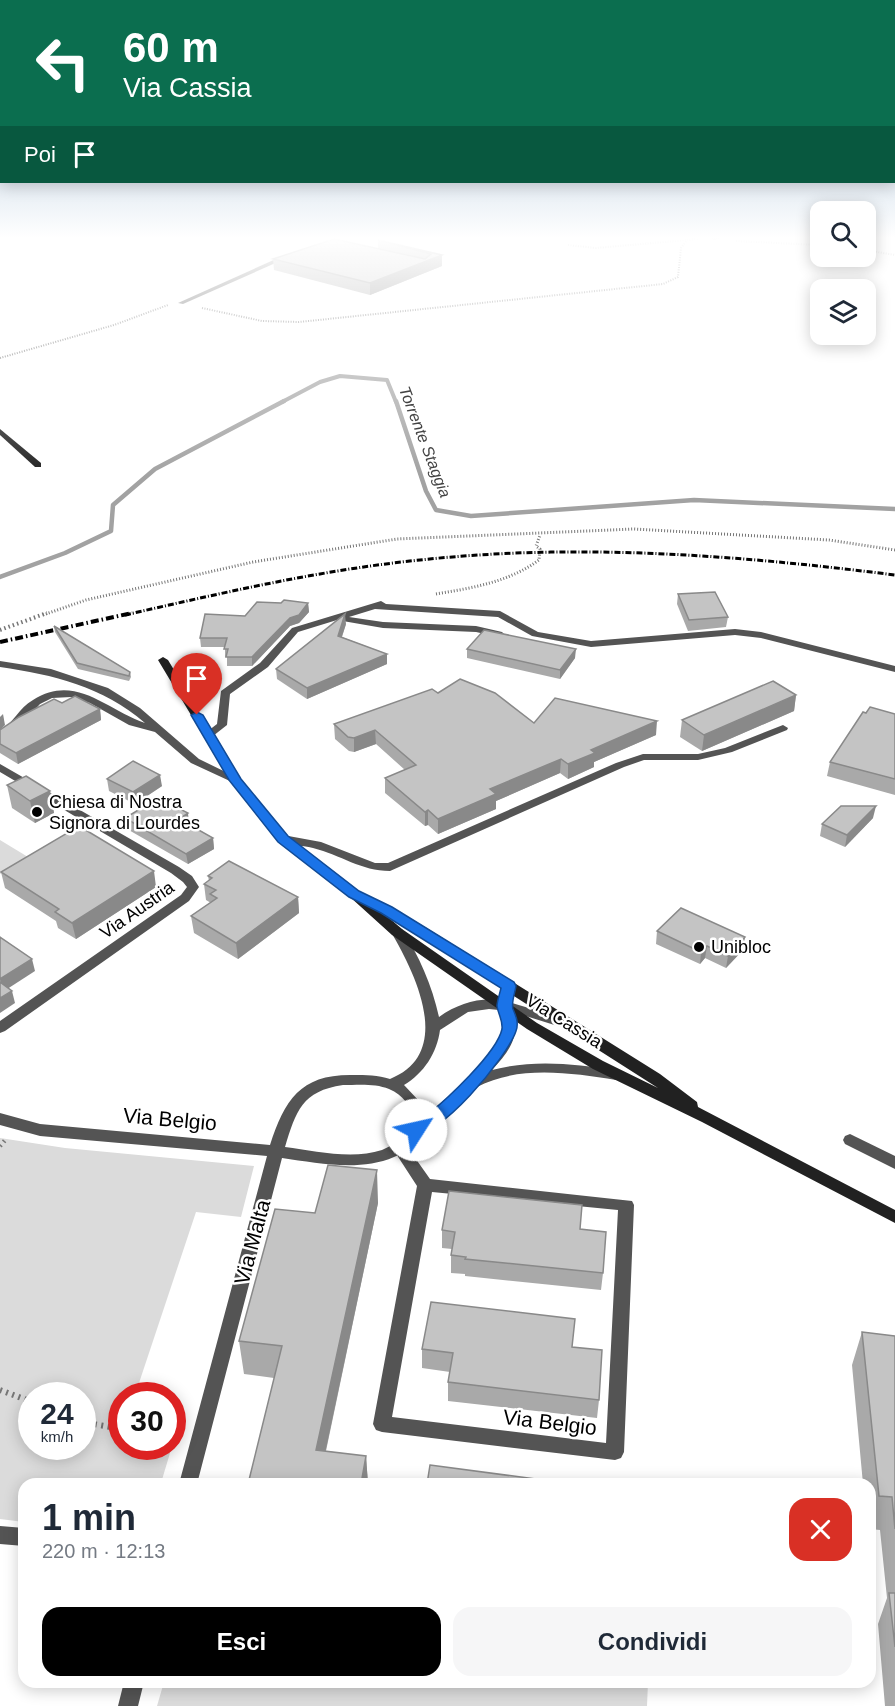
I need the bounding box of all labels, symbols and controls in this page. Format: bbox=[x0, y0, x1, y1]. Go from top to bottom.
icon: left bbox=[24, 24, 102, 102]
text: 60 m bbox=[123, 24, 219, 71]
text: Via Cassia bbox=[123, 73, 252, 103]
icon: arrive bbox=[68, 138, 101, 171]
text: Poi bbox=[24, 142, 56, 167]
map controls bbox=[810, 201, 876, 345]
button: search bbox=[810, 201, 876, 267]
button: layers bbox=[810, 279, 876, 345]
water label: Torrente Staggia bbox=[396, 384, 454, 500]
pin bbox=[171, 653, 222, 715]
icon: arrive bbox=[180, 662, 213, 695]
place label: Chiesa di Nostra Signora di Lourdes bbox=[49, 792, 200, 833]
marker: Chiesa di Nostra Signora di Lourdes bbox=[30, 805, 44, 819]
street label: Via Austria bbox=[96, 877, 179, 943]
place label: Unibloc bbox=[711, 937, 771, 957]
marker: Unibloc bbox=[692, 940, 706, 954]
street label: Via Cassia bbox=[522, 990, 606, 1053]
position arrow bbox=[384, 1098, 448, 1162]
street label: Via Belgio bbox=[122, 1103, 218, 1135]
street label: Via Malta bbox=[230, 1197, 274, 1287]
speed limit sign: 30 bbox=[108, 1382, 186, 1460]
text: 24 bbox=[40, 1397, 74, 1430]
street label: Via Belgio bbox=[502, 1405, 598, 1439]
text: km/h bbox=[41, 1428, 73, 1445]
text: 1 min bbox=[42, 1497, 136, 1538]
button: close bbox=[789, 1498, 852, 1561]
text: 220 m · 12:13 bbox=[42, 1540, 165, 1562]
button: Esci bbox=[42, 1607, 441, 1676]
button: Condividi bbox=[453, 1607, 852, 1676]

